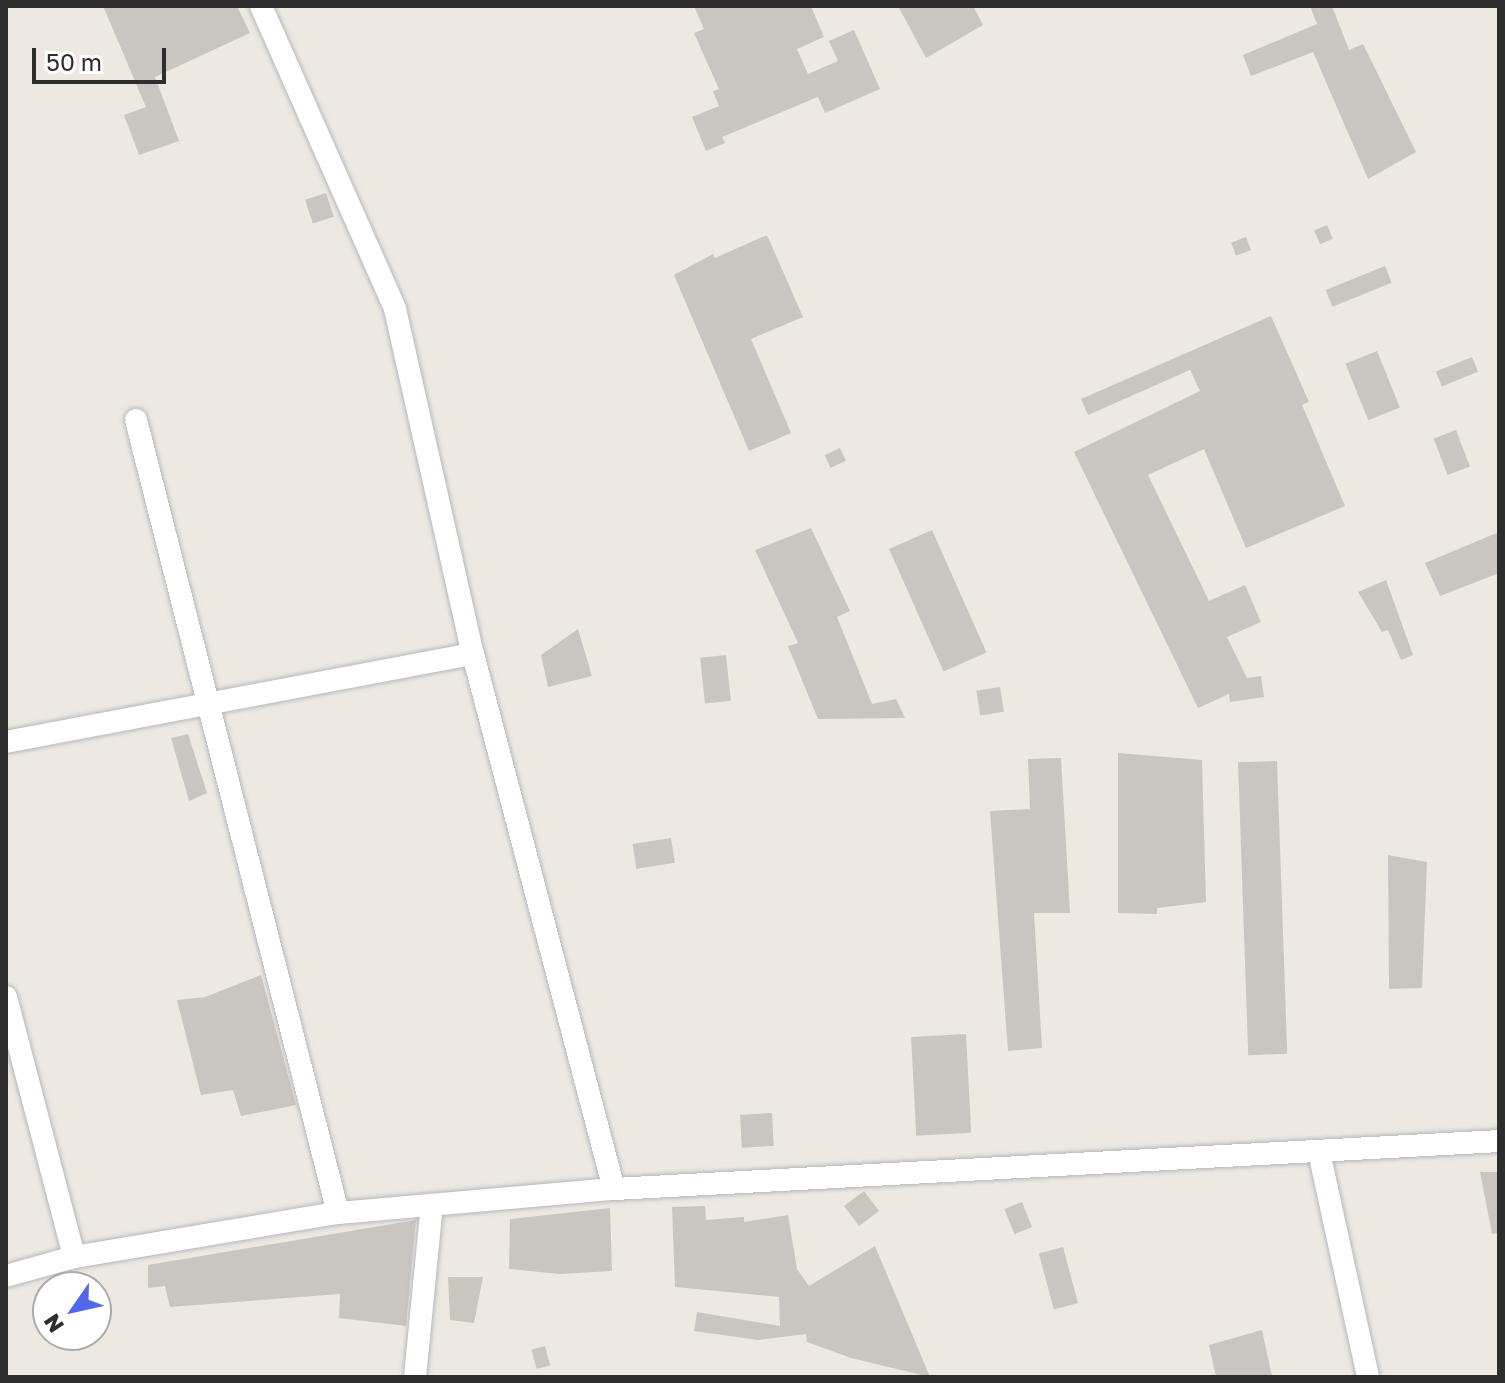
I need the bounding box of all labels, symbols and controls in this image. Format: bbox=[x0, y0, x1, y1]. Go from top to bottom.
scale bar bbox=[36, 32, 170, 82]
text: 50 m bbox=[46, 47, 102, 76]
north arrow bbox=[32, 1271, 112, 1351]
text: N bbox=[37, 1309, 69, 1338]

